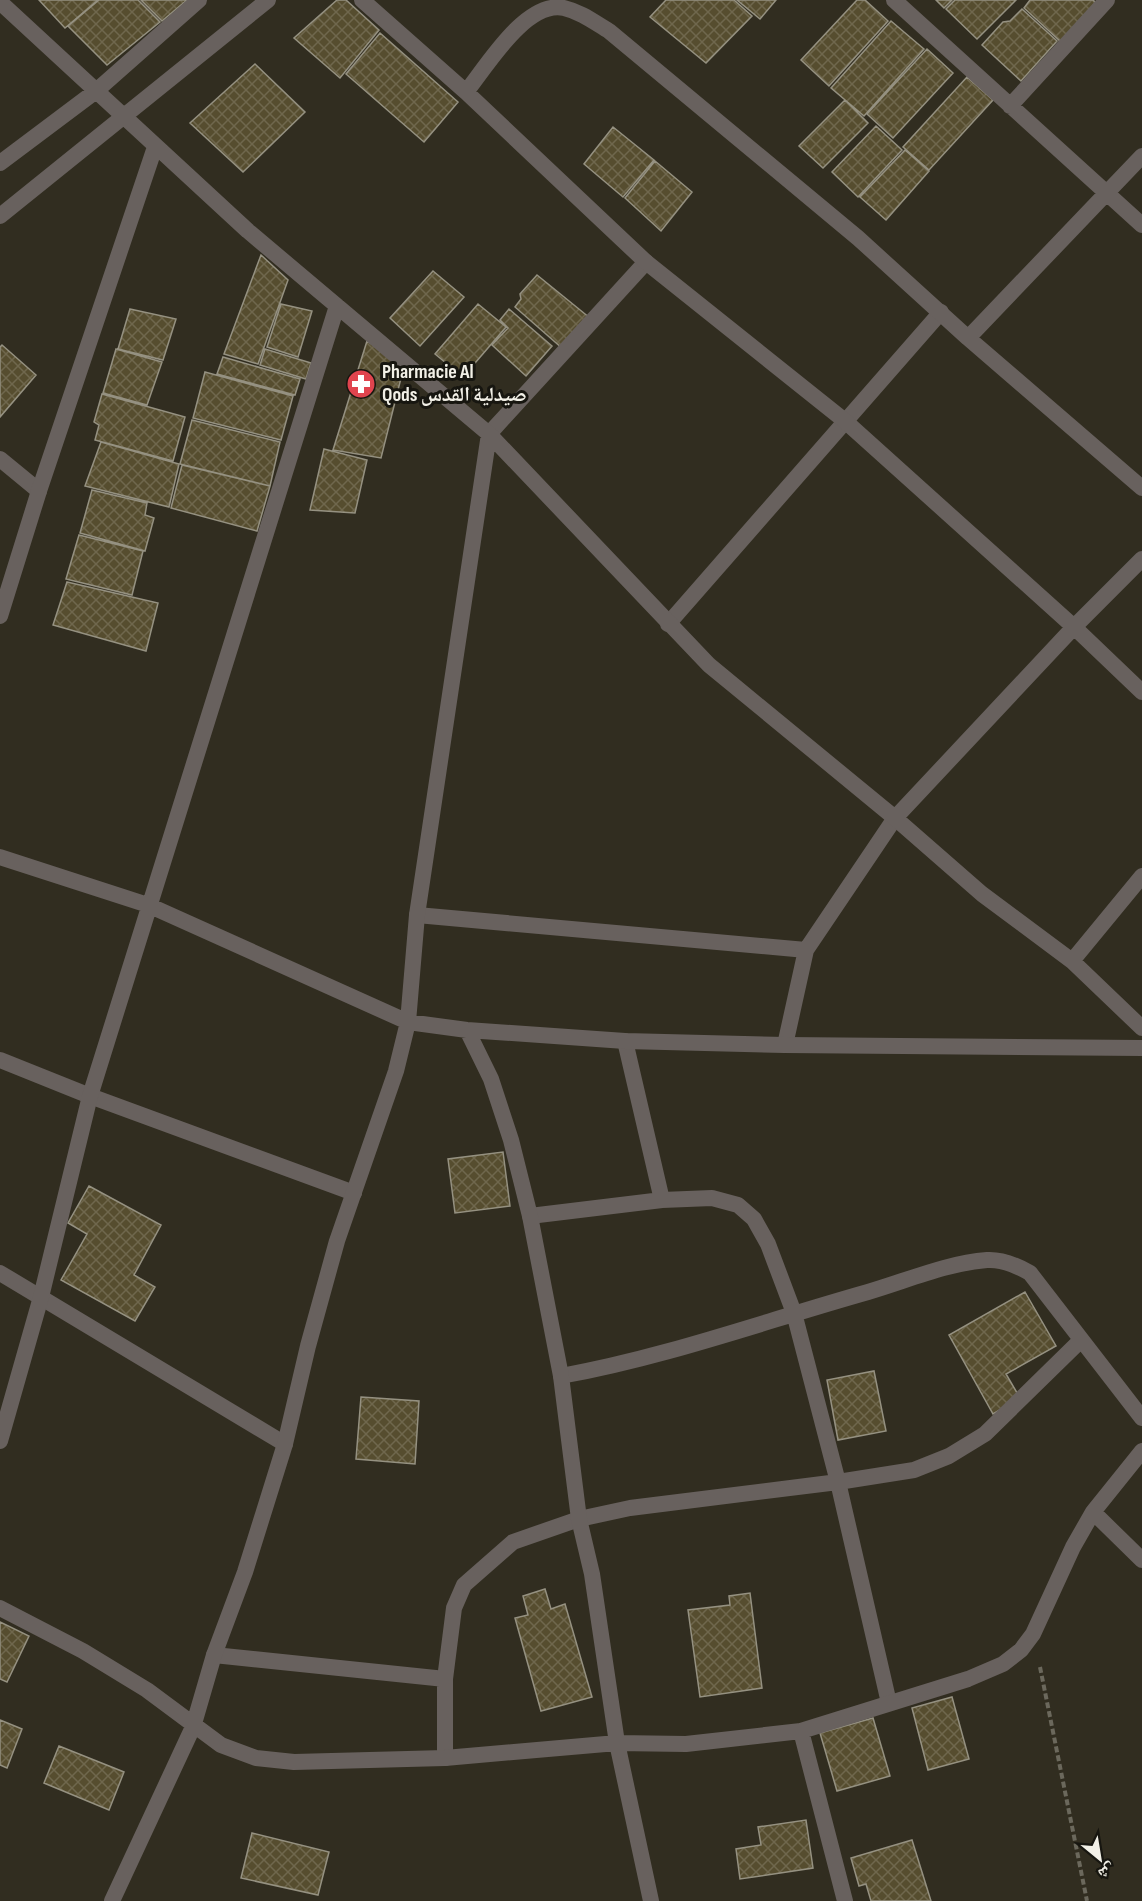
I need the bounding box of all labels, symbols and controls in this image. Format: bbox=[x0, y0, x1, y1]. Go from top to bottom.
place label: Pharmacie Al Qods صيدلية القدس bbox=[382, 360, 527, 407]
pharmacy icon: Pharmacie Al Qods صيدلية القدس bbox=[345, 368, 377, 400]
north arrow bbox=[1070, 1829, 1130, 1889]
text: ش bbox=[1095, 1858, 1119, 1883]

